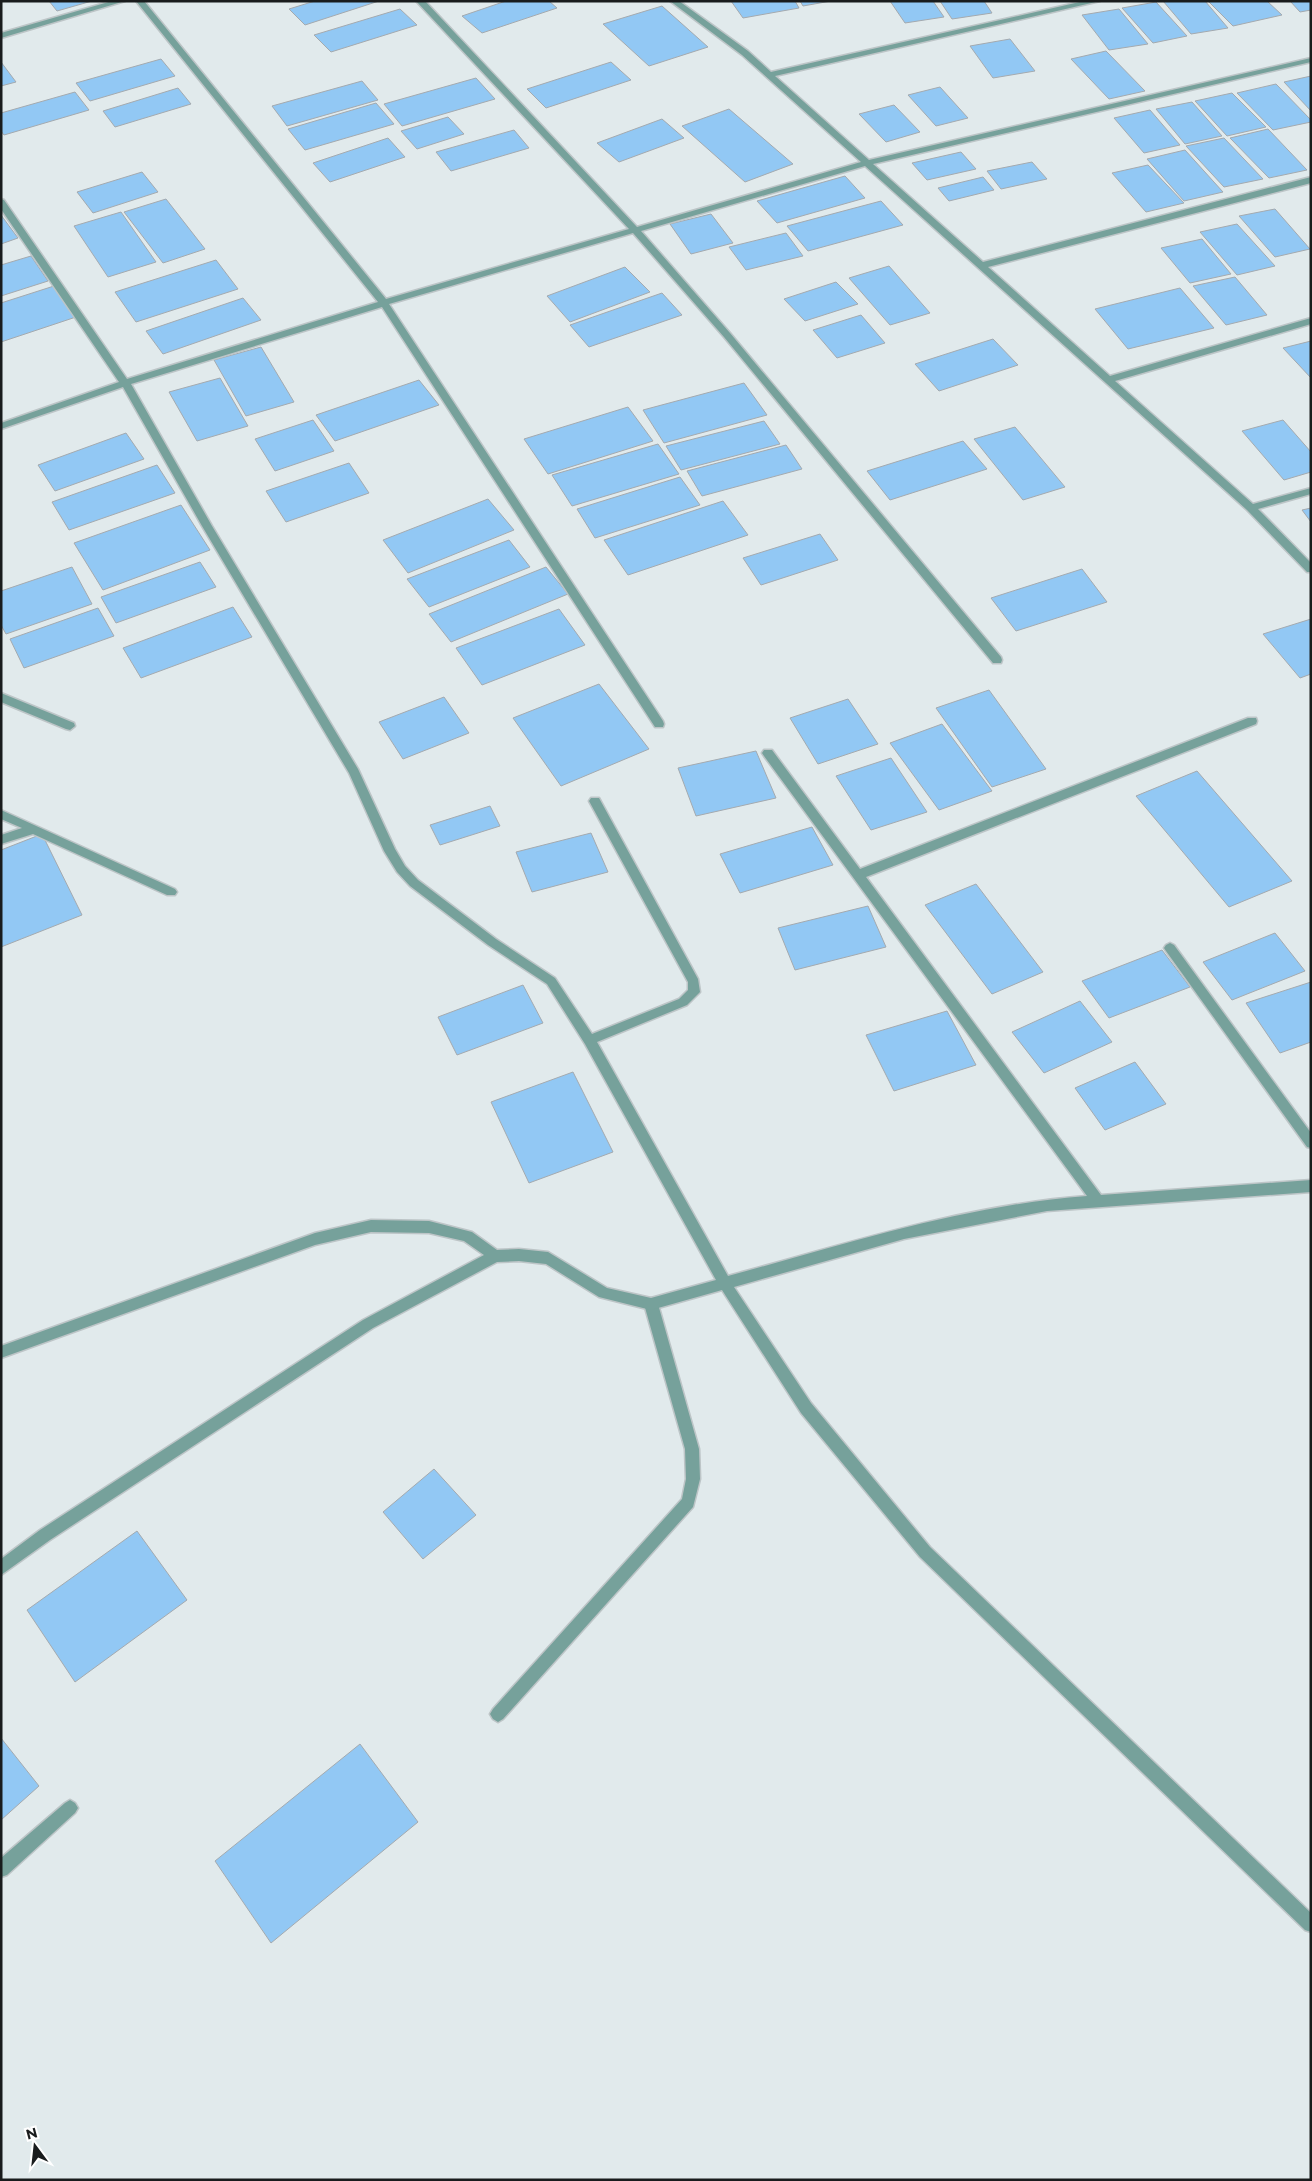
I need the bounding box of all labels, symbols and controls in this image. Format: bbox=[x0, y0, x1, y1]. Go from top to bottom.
north arrow bbox=[10, 2121, 60, 2171]
text: N bbox=[24, 2123, 39, 2144]

